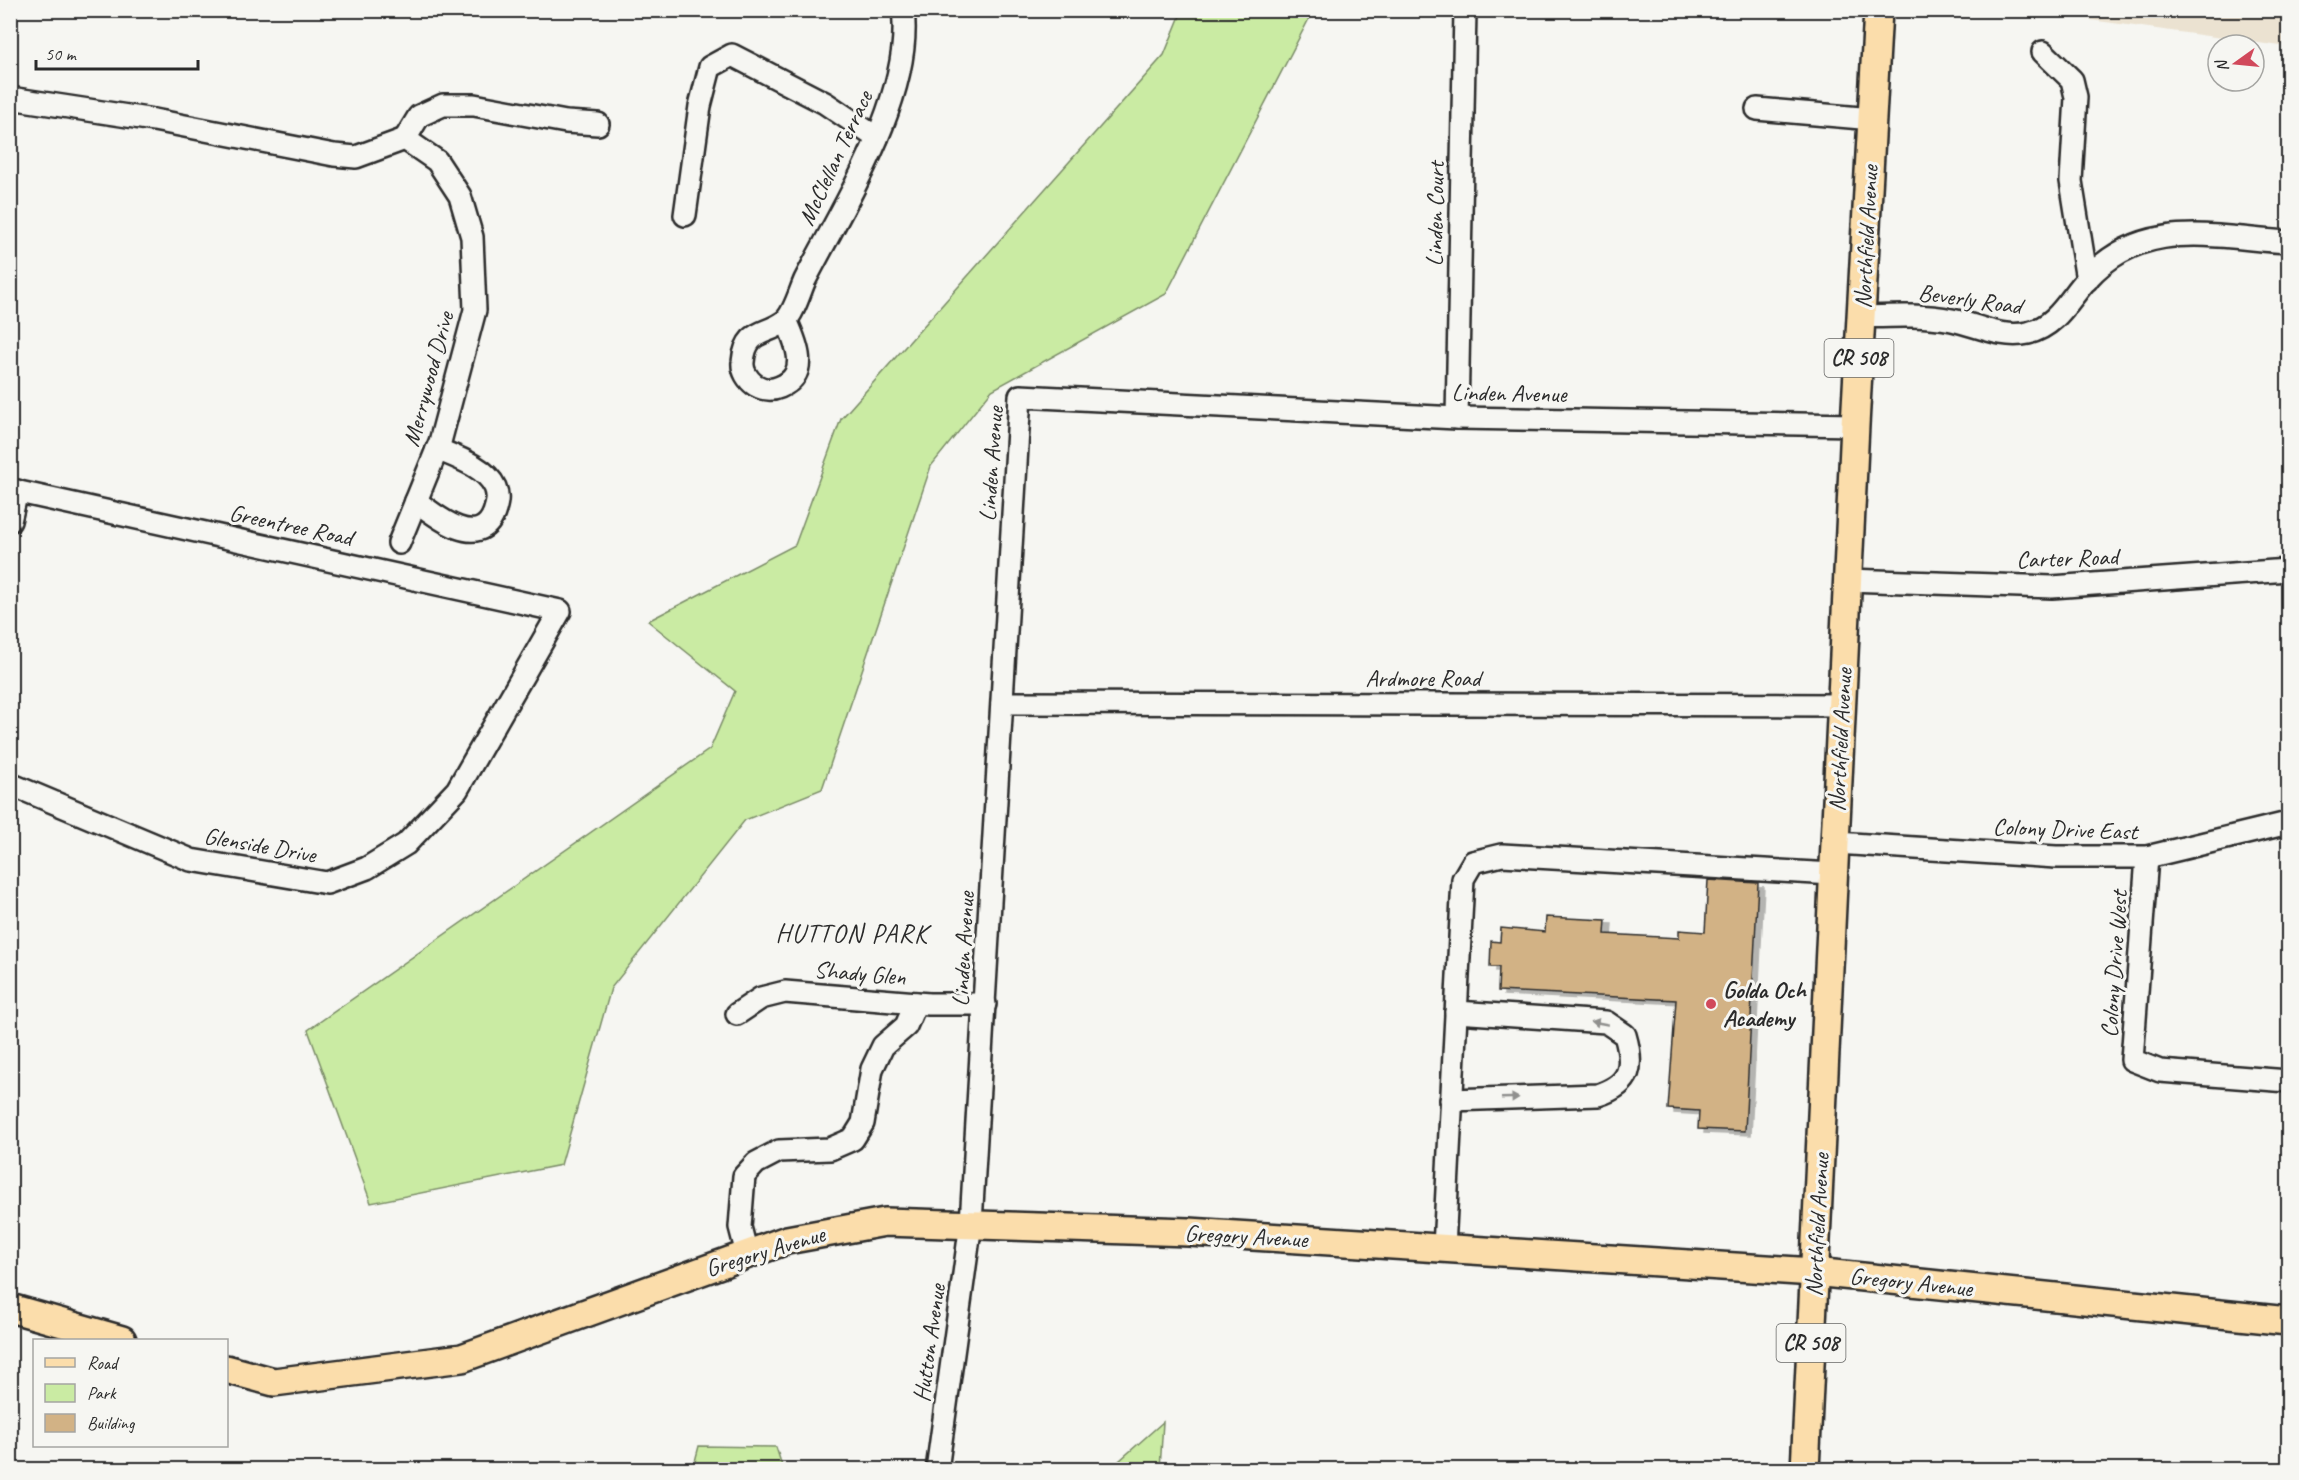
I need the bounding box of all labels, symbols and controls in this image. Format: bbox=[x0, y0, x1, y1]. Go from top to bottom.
scale bar bbox=[36, 33, 198, 71]
north arrow bbox=[2206, 33, 2266, 93]
text: 50 m bbox=[45, 43, 78, 65]
text: N bbox=[2211, 56, 2233, 74]
street label: McClellan Terrace bbox=[791, 84, 880, 230]
street label: Linden Court bbox=[1419, 159, 1451, 267]
street label: Northfield Avenue bbox=[1847, 162, 1885, 309]
street label: Beverly Road bbox=[1917, 277, 2027, 322]
street label: Merrywood Drive bbox=[396, 306, 461, 450]
road number: CR 508 bbox=[1824, 339, 1894, 377]
street label: Linden Avenue bbox=[1451, 377, 1569, 409]
street label: Linden Avenue bbox=[972, 404, 1010, 522]
street label: Greentree Road bbox=[227, 497, 359, 553]
street label: Carter Road bbox=[2016, 541, 2122, 575]
street label: Ardmore Road bbox=[1365, 663, 1484, 693]
street label: Northfield Avenue bbox=[1821, 665, 1859, 812]
street label: Colony Drive East bbox=[1992, 811, 2140, 847]
street label: Glenside Drive bbox=[202, 820, 320, 870]
street label: Colony Drive West bbox=[2094, 888, 2134, 1038]
street label: Linden Avenue bbox=[945, 889, 981, 1007]
district label: HUTTON PARK bbox=[776, 917, 932, 950]
street label: Shady Glen bbox=[813, 954, 907, 992]
place label: Golda Och Academy bbox=[1723, 975, 1807, 1033]
marker: Golda Och Academy bbox=[1704, 997, 1718, 1011]
one-way arrow bbox=[1590, 1018, 1609, 1027]
one-way arrow bbox=[1500, 1094, 1519, 1103]
street label: Northfield Avenue bbox=[1798, 1150, 1836, 1297]
street label: Gregory Avenue bbox=[702, 1218, 830, 1283]
street label: Gregory Avenue bbox=[1184, 1218, 1310, 1254]
street label: Gregory Avenue bbox=[1848, 1261, 1976, 1304]
street label: Hutton Avenue bbox=[906, 1280, 952, 1404]
road number: CR 508 bbox=[1776, 1324, 1846, 1362]
legend bbox=[33, 1339, 228, 1447]
text: Road bbox=[87, 1352, 120, 1374]
text: Park bbox=[87, 1382, 117, 1404]
text: Building bbox=[87, 1412, 136, 1434]

